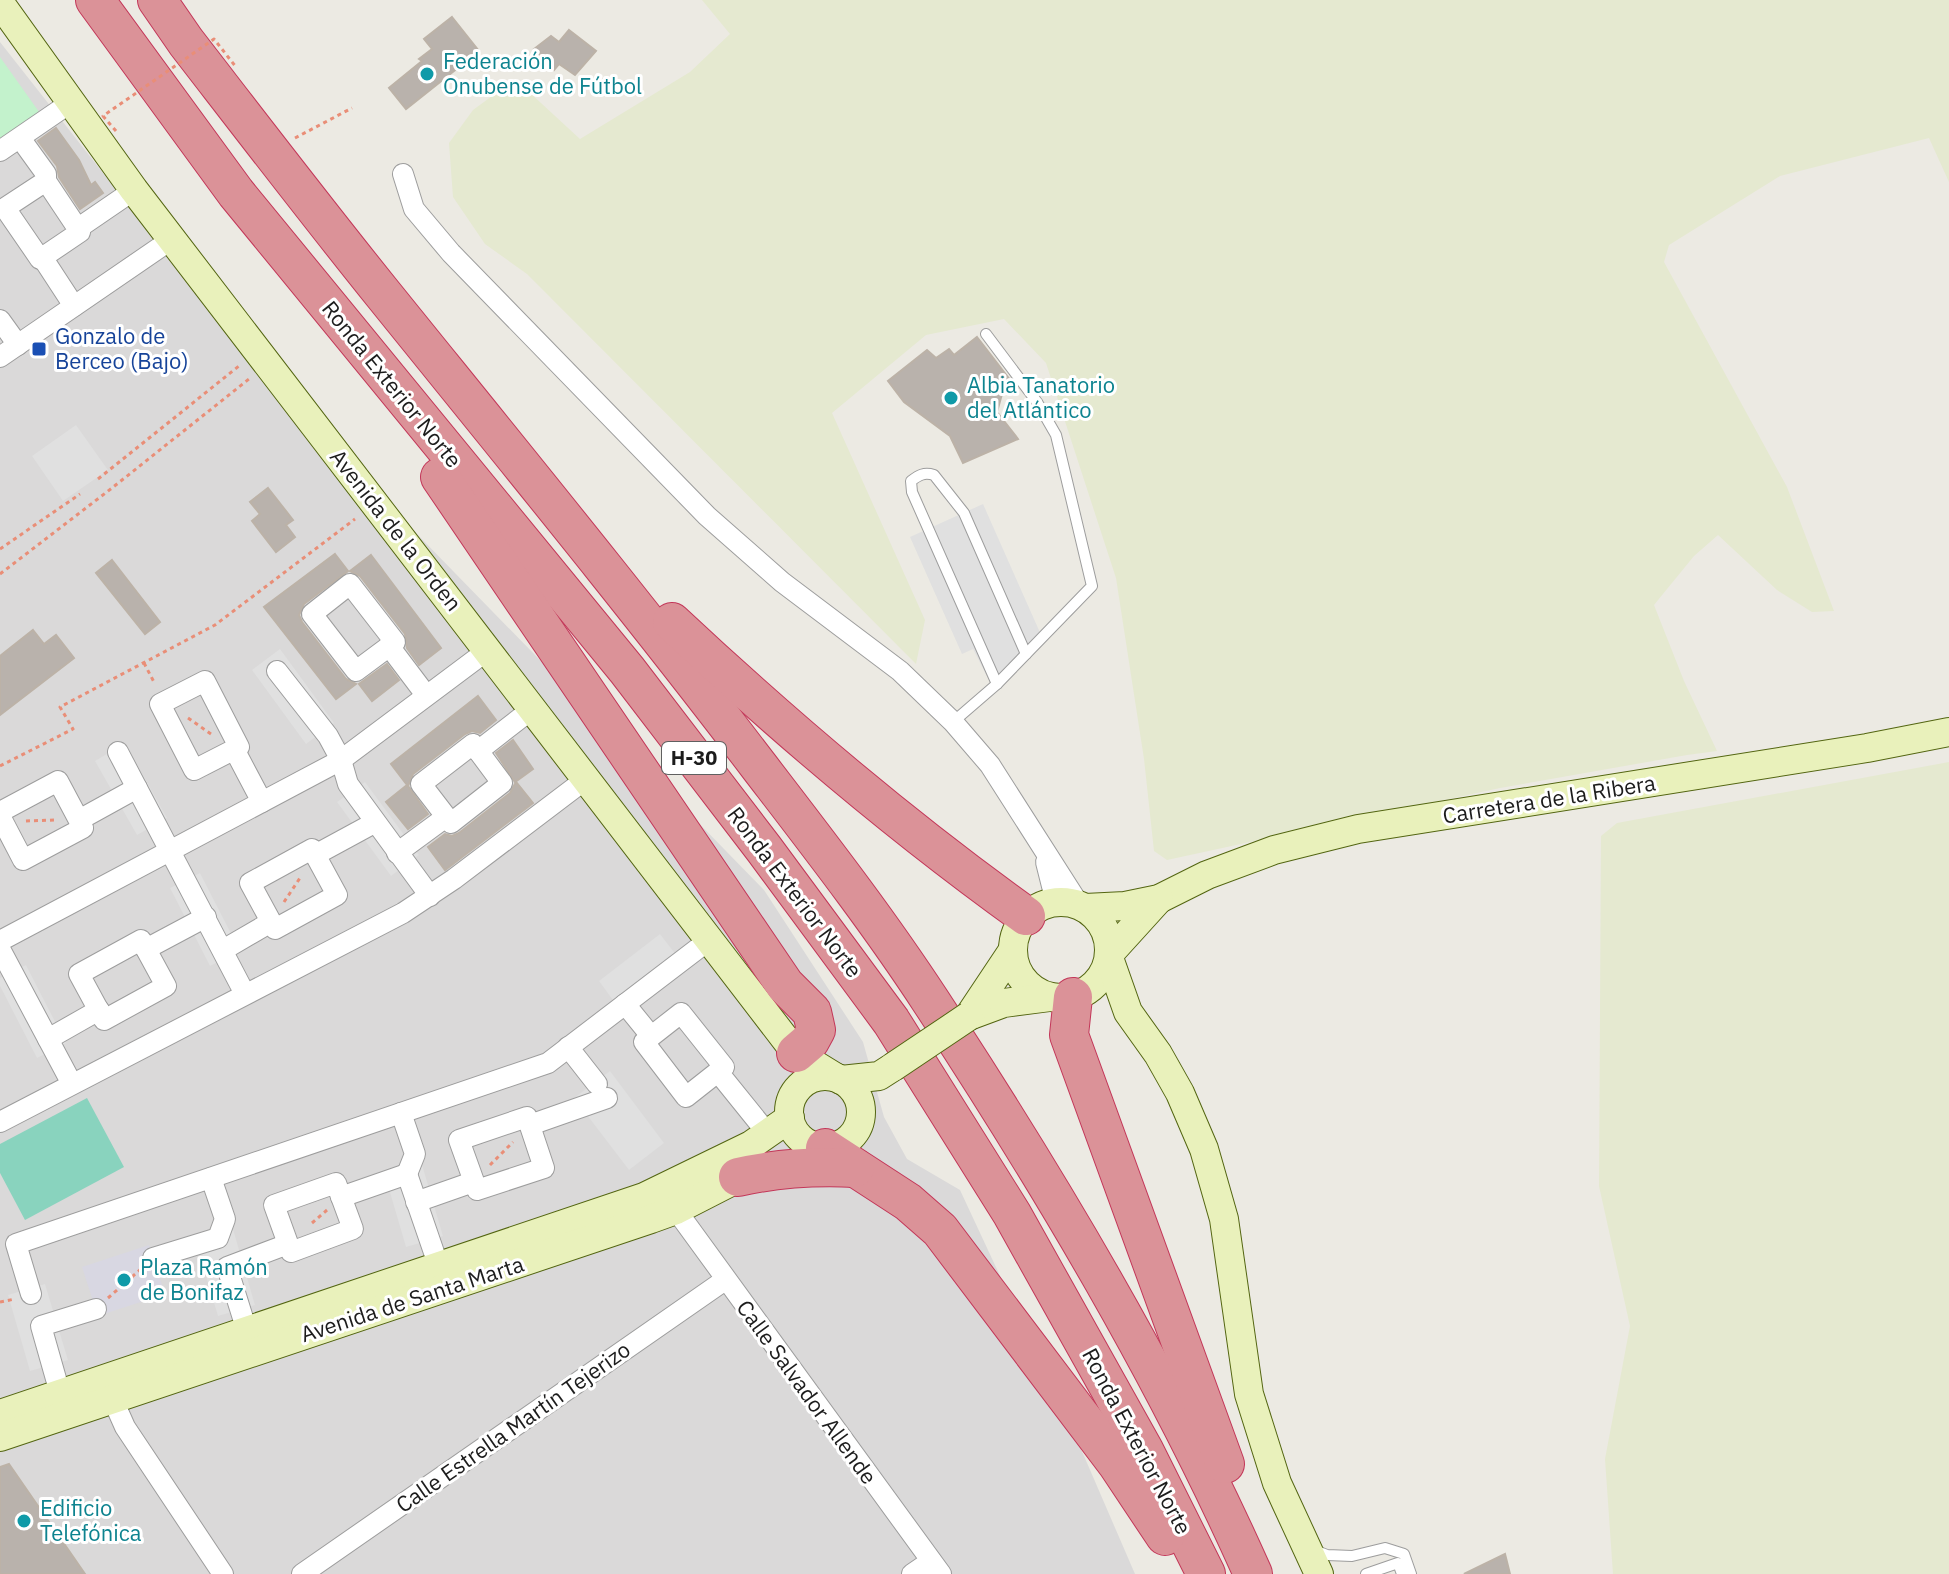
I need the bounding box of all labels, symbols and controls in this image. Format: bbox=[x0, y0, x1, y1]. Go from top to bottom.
place label: Federación Onubense de Fútbol bbox=[443, 46, 642, 100]
marker: Federación Onubense de Fútbol bbox=[418, 65, 436, 83]
street label: Ronda Exterior Norte bbox=[316, 294, 469, 473]
place label: Gonzalo de Berceo (Bajo) bbox=[55, 321, 189, 375]
marker: Gonzalo de Berceo (Bajo) bbox=[30, 340, 48, 358]
place label: Albia Tanatorio del Atlántico bbox=[967, 370, 1115, 424]
marker: Albia Tanatorio del Atlántico bbox=[942, 389, 960, 407]
street label: Avenida de la Orden bbox=[324, 443, 469, 617]
road number: H-30 bbox=[662, 742, 726, 774]
street label: Carretera de la Ribera bbox=[1440, 767, 1658, 830]
street label: Ronda Exterior Norte bbox=[722, 800, 869, 983]
street label: Avenida de Santa Marta bbox=[297, 1249, 527, 1348]
place label: Plaza Ramón de Bonifaz bbox=[140, 1252, 268, 1306]
marker: Plaza Ramón de Bonifaz bbox=[115, 1271, 133, 1289]
street label: Calle Salvador Allende bbox=[731, 1294, 884, 1490]
street label: Calle Estrella Martín Tejerizo bbox=[390, 1334, 636, 1519]
street label: Ronda Exterior Norte bbox=[1076, 1343, 1199, 1539]
place label: Edificio Telefónica bbox=[40, 1493, 142, 1547]
marker: Edificio Telefónica bbox=[15, 1512, 33, 1530]

